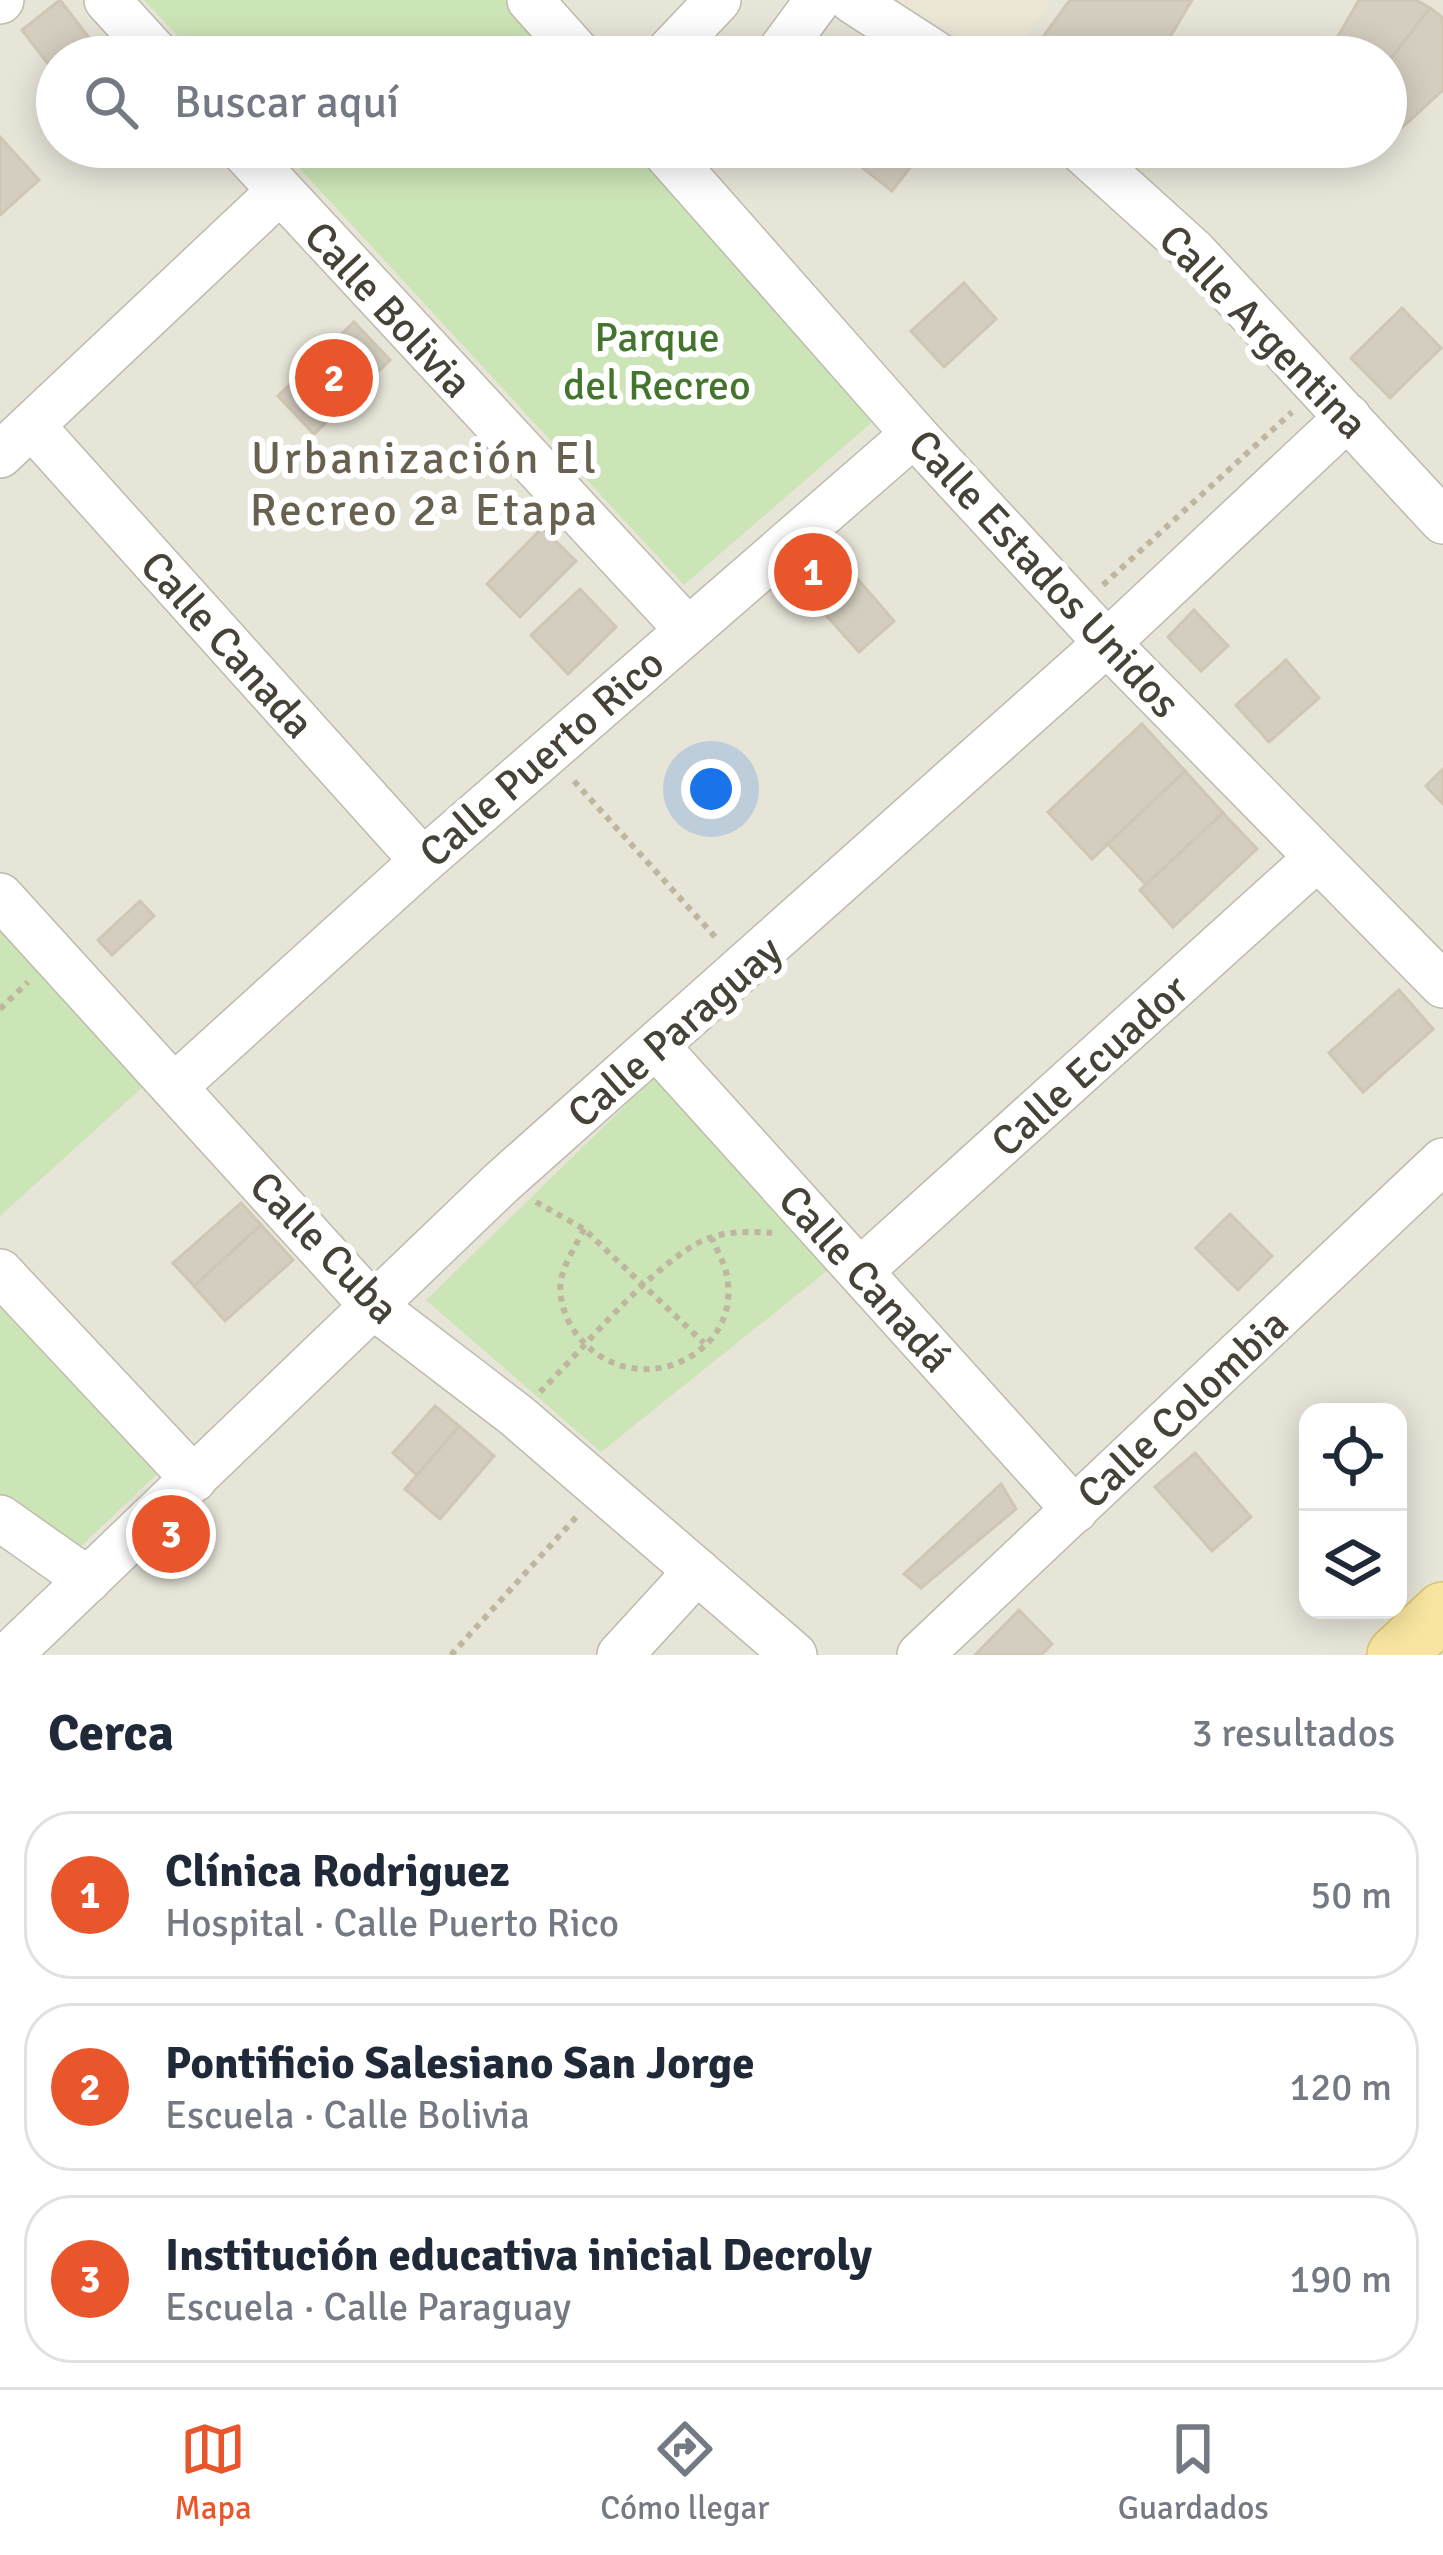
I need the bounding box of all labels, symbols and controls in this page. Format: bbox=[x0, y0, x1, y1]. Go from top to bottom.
search box bbox=[36, 36, 1407, 168]
icon: search bbox=[78, 69, 144, 135]
text: Buscar aquí bbox=[174, 75, 399, 130]
street label: Calle Bolivia bbox=[294, 211, 482, 409]
street label: Calle Argentina bbox=[1148, 214, 1378, 450]
park label: Parque del Recreo bbox=[563, 312, 751, 411]
pin: 2 bbox=[295, 333, 373, 423]
street label: Calle Estados Unidos bbox=[897, 420, 1190, 729]
district label: Urbanización El Recreo 2ª Etapa bbox=[250, 431, 600, 538]
pin: 1 bbox=[774, 527, 852, 617]
street label: Calle Canada bbox=[130, 541, 324, 749]
street label: Calle Puerto Rico bbox=[409, 638, 675, 878]
your location bbox=[681, 759, 741, 819]
street label: Calle Paraguay bbox=[558, 925, 793, 1139]
street label: Calle Ecuador bbox=[981, 964, 1199, 1168]
street label: Calle Cuba bbox=[239, 1161, 409, 1335]
street label: Calle Canadá bbox=[768, 1175, 962, 1383]
street label: Calle Colombia bbox=[1067, 1299, 1299, 1520]
map controls bbox=[1299, 1403, 1407, 1619]
button: locate bbox=[1299, 1403, 1407, 1511]
pin: 3 bbox=[132, 1489, 210, 1579]
button: layers bbox=[1299, 1511, 1407, 1619]
text: Cerca bbox=[48, 1702, 174, 1765]
text: 3 resultados bbox=[1192, 1709, 1395, 1757]
text: Clínica Rodriguez bbox=[165, 1844, 510, 1899]
text: 1 bbox=[79, 1871, 101, 1919]
text: 50 m bbox=[1310, 1871, 1392, 1919]
text: Hospital · Calle Puerto Rico bbox=[165, 1899, 619, 1947]
text: Pontificio Salesiano San Jorge bbox=[165, 2036, 754, 2091]
text: 2 bbox=[79, 2063, 101, 2111]
text: 120 m bbox=[1289, 2063, 1392, 2111]
text: Escuela · Calle Bolivia bbox=[165, 2091, 530, 2139]
text: Institución educativa inicial Decroly bbox=[165, 2228, 872, 2283]
text: 3 bbox=[79, 2255, 101, 2303]
text: 190 m bbox=[1289, 2255, 1392, 2303]
text: Escuela · Calle Paraguay bbox=[165, 2283, 571, 2331]
tab: Mapa bbox=[174, 2416, 252, 2529]
tab: Cómo llegar bbox=[600, 2416, 769, 2529]
tab: Guardados bbox=[1118, 2416, 1269, 2529]

